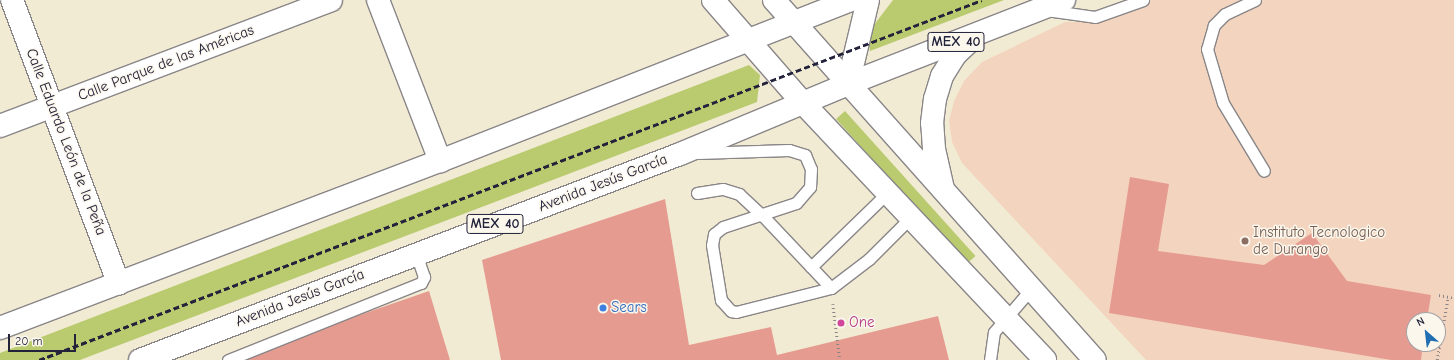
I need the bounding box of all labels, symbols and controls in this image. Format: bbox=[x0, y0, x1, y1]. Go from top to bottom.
street label: Calle Parque de las Américas bbox=[75, 21, 257, 105]
road number: MEX 40 bbox=[927, 30, 985, 54]
street label: Calle Eduardo León de la Peña bbox=[22, 46, 110, 238]
street label: Avenida Jesús García bbox=[536, 150, 670, 216]
road number: MEX 40 bbox=[466, 212, 524, 236]
place label: Instituto Tecnologico de Durango bbox=[1253, 223, 1385, 258]
marker: Instituto Tecnologico de Durango bbox=[1240, 236, 1250, 246]
street label: Avenida Jesús García bbox=[233, 265, 367, 331]
place label: Sears bbox=[611, 299, 647, 317]
marker: Sears bbox=[598, 303, 608, 313]
north arrow bbox=[1406, 312, 1446, 352]
place label: One bbox=[849, 314, 874, 332]
text: N bbox=[1414, 314, 1427, 329]
marker: One bbox=[836, 318, 846, 328]
scale bar bbox=[10, 326, 78, 352]
text: 20 m bbox=[15, 334, 43, 348]

